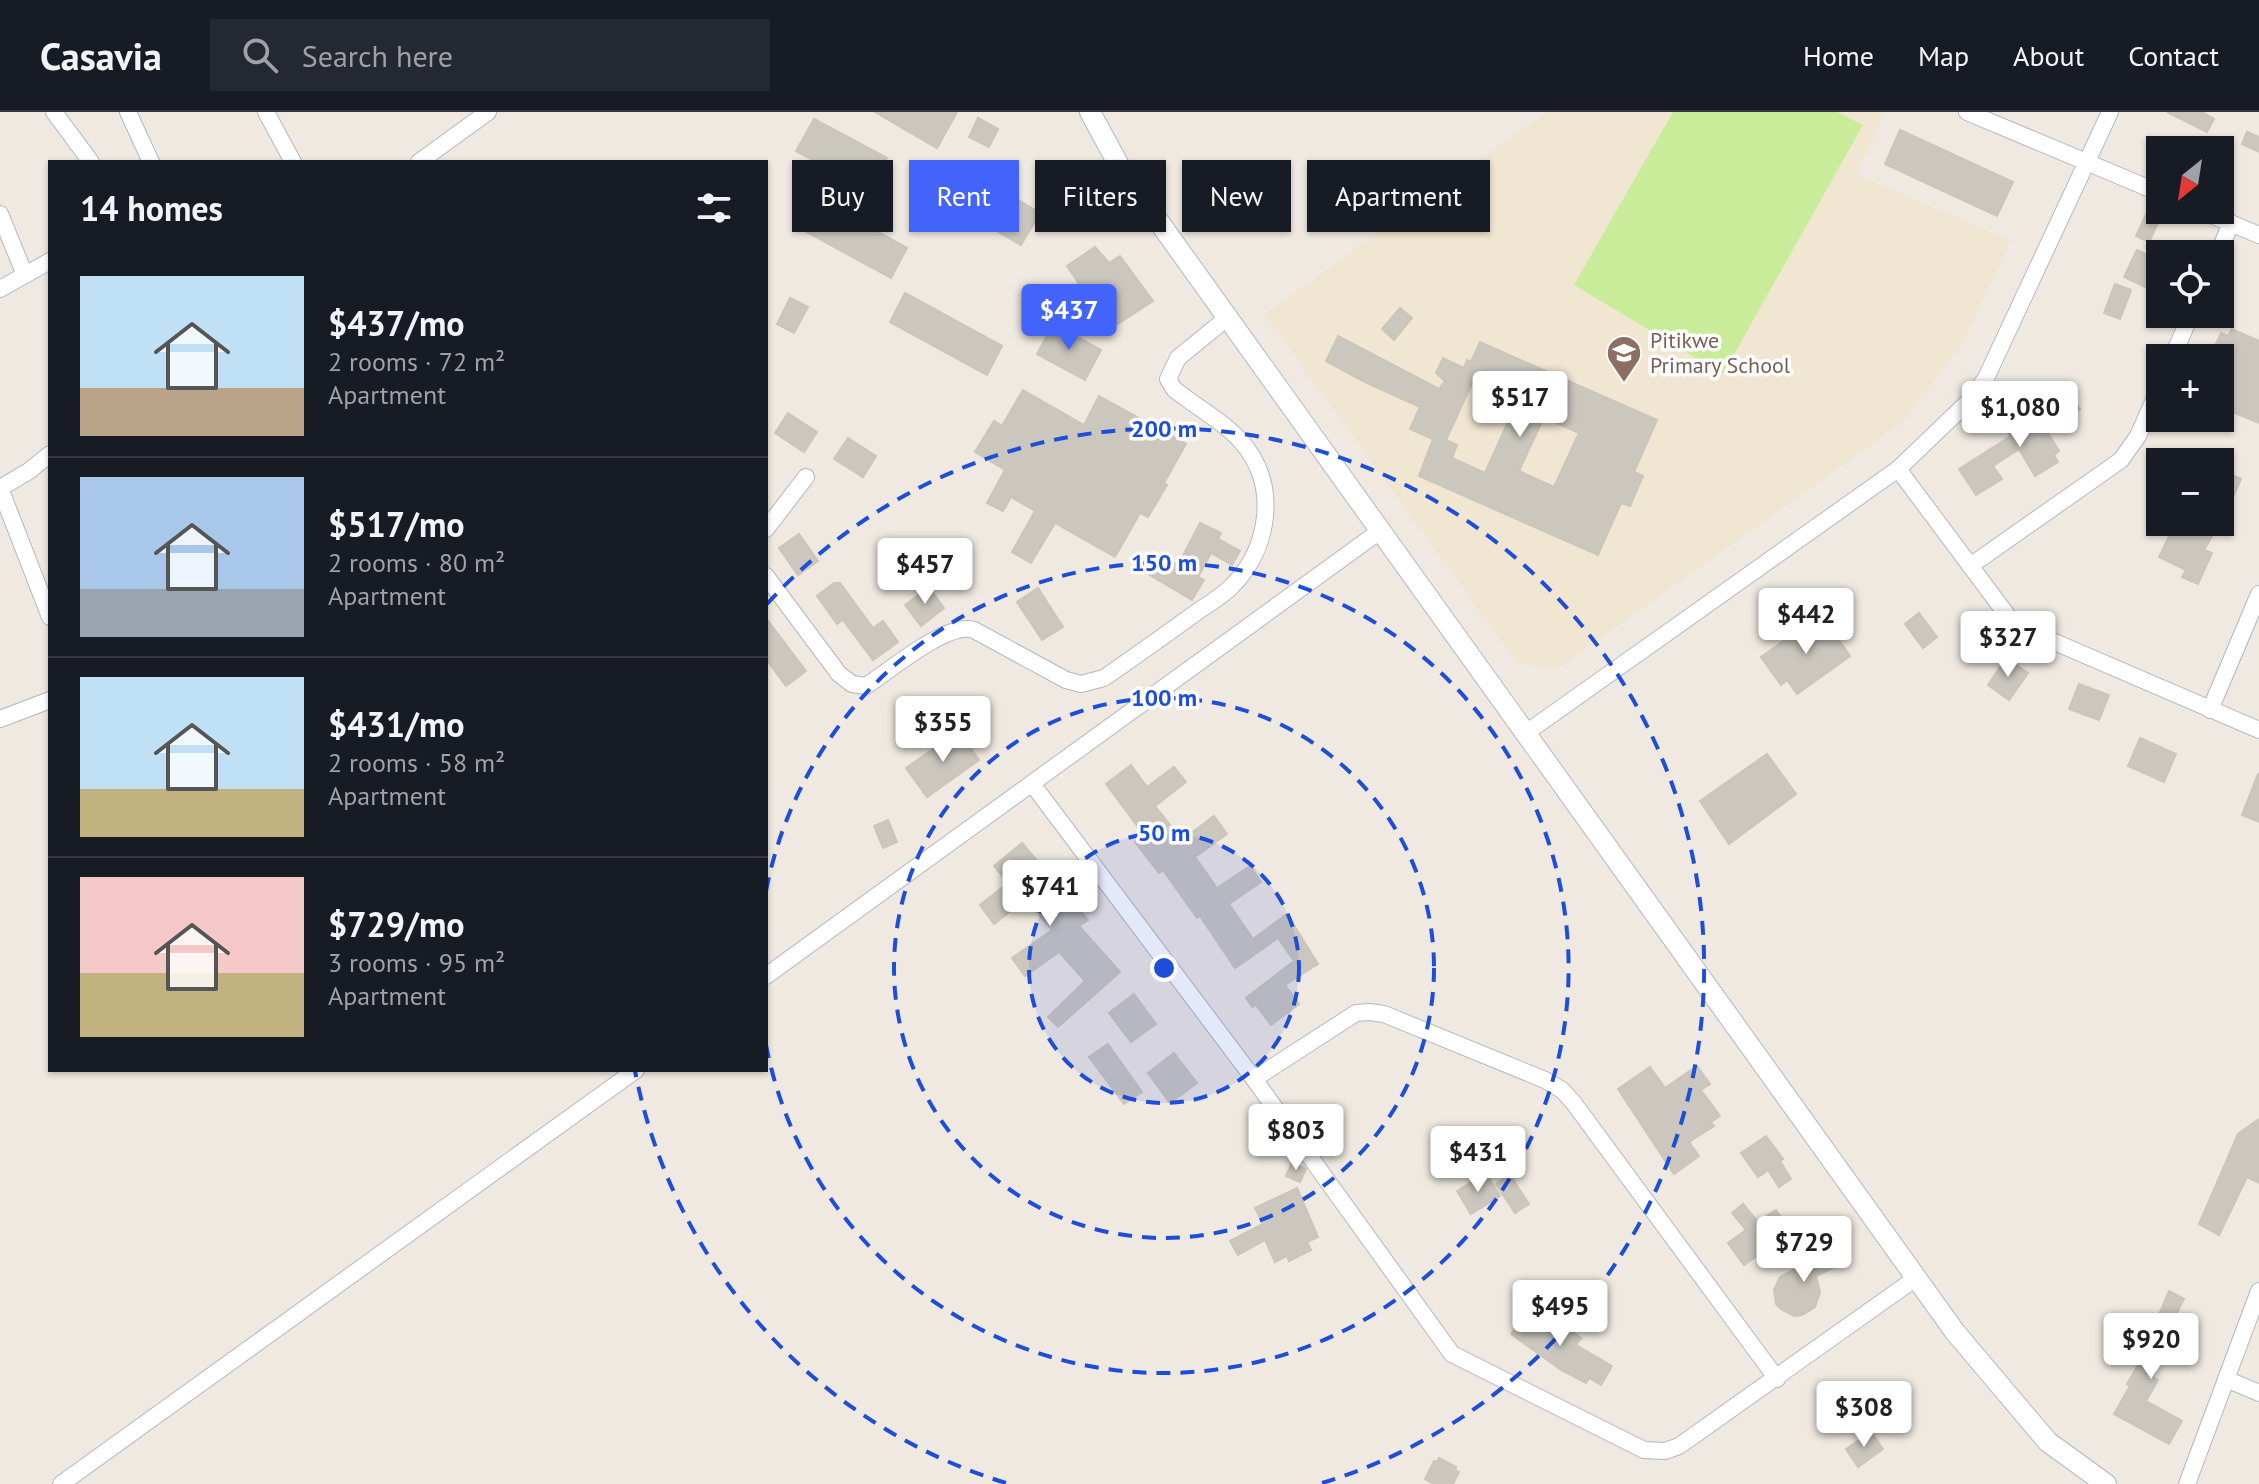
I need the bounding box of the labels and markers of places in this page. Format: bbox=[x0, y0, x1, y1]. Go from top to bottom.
pin: $437 bbox=[1022, 284, 1116, 352]
place label: Pitikwe Primary School bbox=[1650, 326, 1791, 379]
school or university icon: Pitikwe Primary School bbox=[1605, 334, 1643, 384]
pin: $517 bbox=[1473, 371, 1567, 439]
pin: $1,080 bbox=[1955, 381, 2085, 449]
pin: $457 bbox=[878, 538, 972, 606]
pin: $442 bbox=[1759, 588, 1853, 656]
pin: $327 bbox=[1961, 611, 2055, 679]
pin: $355 bbox=[896, 696, 990, 764]
pin: $741 bbox=[1003, 860, 1097, 928]
centre of rings bbox=[1150, 954, 1178, 982]
pin: $803 bbox=[1249, 1104, 1343, 1172]
pin: $431 bbox=[1431, 1126, 1525, 1194]
pin: $729 bbox=[1757, 1216, 1851, 1284]
pin: $495 bbox=[1513, 1280, 1607, 1348]
pin: $920 bbox=[2104, 1313, 2198, 1381]
pin: $308 bbox=[1817, 1381, 1911, 1449]

